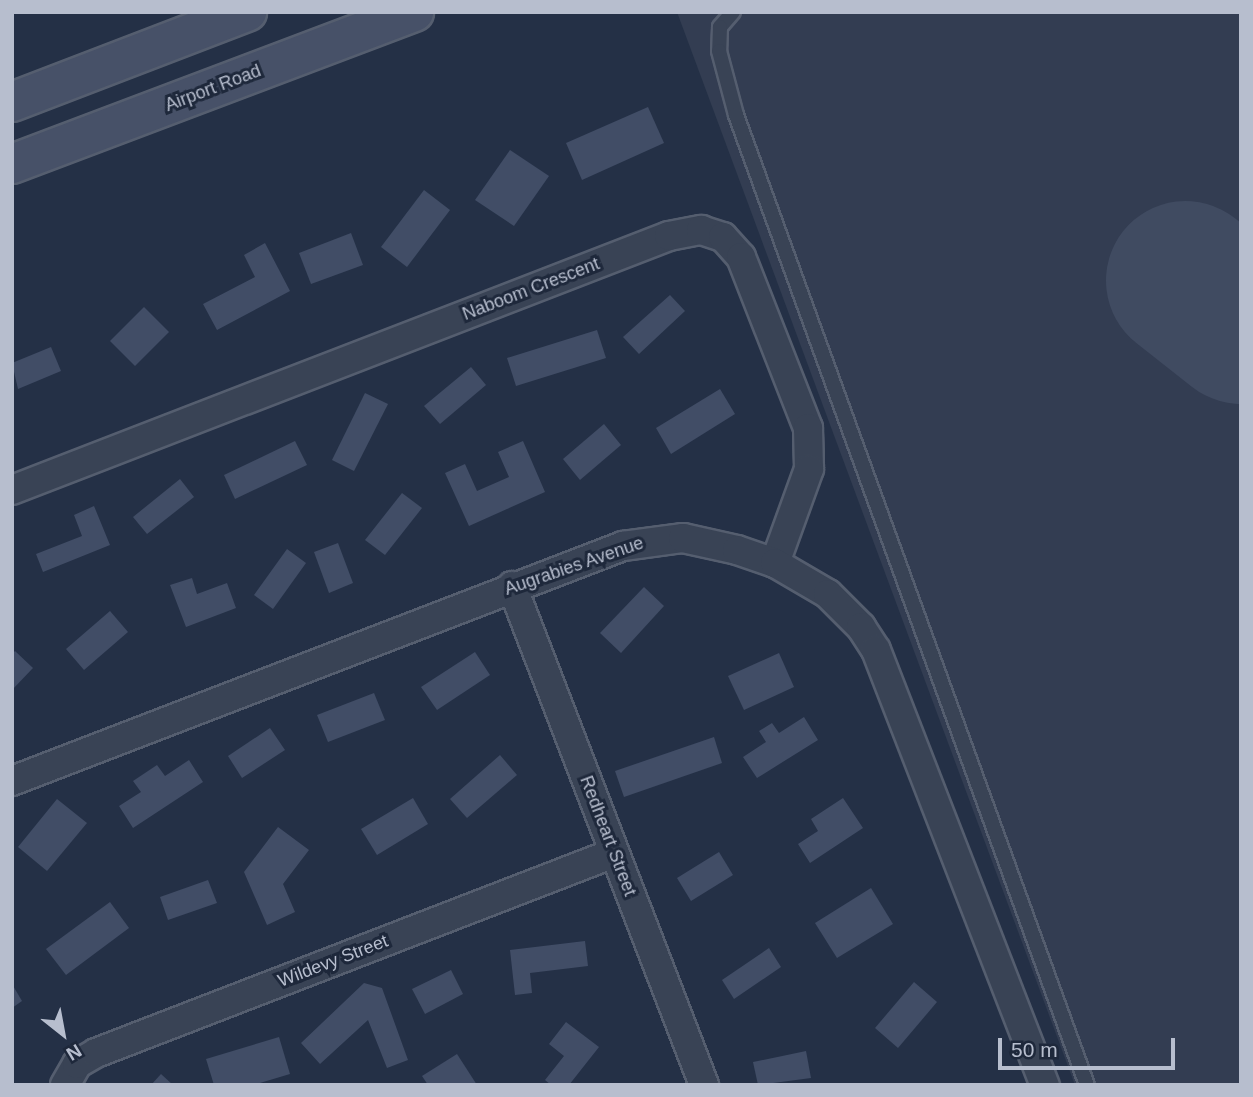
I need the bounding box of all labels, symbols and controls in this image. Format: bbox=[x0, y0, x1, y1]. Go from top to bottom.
street label: Airport Road bbox=[162, 60, 264, 116]
street label: Naboom Crescent bbox=[459, 253, 603, 325]
street label: Augrabies Avenue bbox=[501, 532, 647, 600]
street label: Redheart Street bbox=[575, 773, 641, 899]
street label: Wildevy Street bbox=[275, 930, 391, 992]
north arrow bbox=[28, 999, 98, 1069]
scale bar bbox=[1001, 1024, 1178, 1068]
text: 50 m bbox=[1011, 1038, 1058, 1061]
text: N bbox=[63, 1040, 85, 1065]

